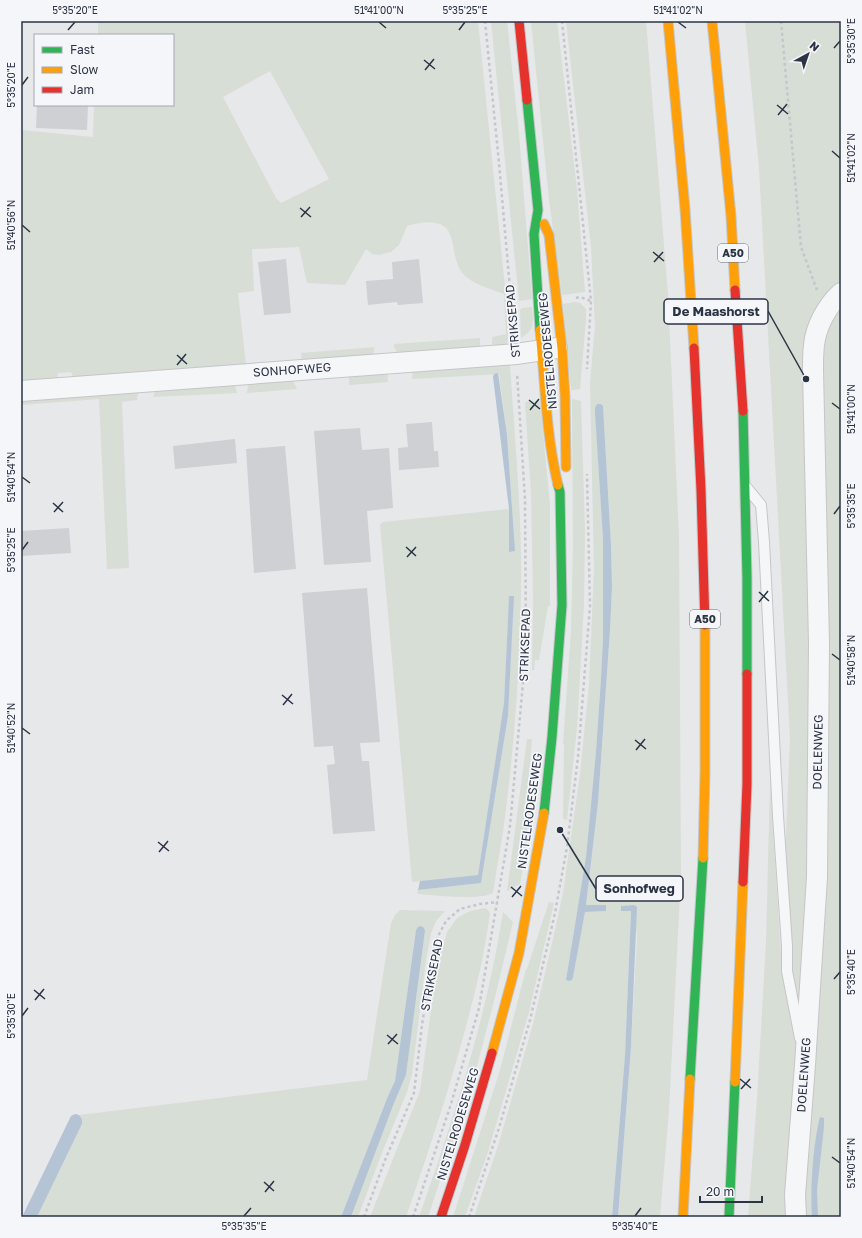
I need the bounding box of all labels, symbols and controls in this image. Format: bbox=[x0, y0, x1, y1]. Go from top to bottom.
text: 5°35'20"E bbox=[52, 4, 98, 16]
text: 51°41'00"N bbox=[354, 4, 404, 16]
text: 5°35'25"E bbox=[442, 4, 488, 16]
text: 51°41'02"N bbox=[653, 4, 703, 16]
text: 5°35'30"E bbox=[845, 18, 857, 64]
legend bbox=[34, 34, 174, 106]
north arrow bbox=[788, 34, 828, 74]
text: N bbox=[807, 38, 822, 54]
text: Fast bbox=[70, 42, 95, 57]
text: 5°35'20"E bbox=[5, 62, 17, 108]
text: Slow bbox=[70, 62, 98, 77]
text: Jam bbox=[70, 82, 94, 97]
text: 51°41'02"N bbox=[845, 133, 857, 183]
text: 51°40'56"N bbox=[5, 200, 17, 250]
road number: A50 bbox=[718, 244, 748, 262]
street label: STRIKSEPAD bbox=[502, 284, 523, 358]
street label: NISTELRODESEWEG bbox=[535, 292, 560, 410]
callout: De Maashorst bbox=[664, 299, 768, 324]
text: De Maashorst bbox=[672, 303, 760, 319]
street label: SONHOFWEG bbox=[252, 359, 332, 380]
text: 51°41'00"N bbox=[845, 384, 857, 434]
text: 51°40'54"N bbox=[5, 452, 17, 502]
text: 5°35'35"E bbox=[845, 483, 857, 529]
text: 5°35'25"E bbox=[5, 527, 17, 573]
street label: STRIKSEPAD bbox=[516, 608, 533, 682]
road number: A50 bbox=[690, 610, 720, 628]
text: 51°40'58"N bbox=[845, 635, 857, 685]
text: 51°40'52"N bbox=[5, 703, 17, 753]
street label: DOELENWEG bbox=[809, 714, 826, 790]
street label: NISTELRODESEWEG bbox=[514, 752, 545, 870]
callout: Sonhofweg bbox=[596, 876, 683, 901]
text: Sonhofweg bbox=[603, 880, 675, 896]
street label: STRIKSEPAD bbox=[417, 937, 446, 1012]
text: 5°35'40"E bbox=[845, 949, 857, 995]
text: 5°35'30"E bbox=[5, 993, 17, 1039]
street label: DOELENWEG bbox=[793, 1037, 814, 1113]
street label: NISTELRODESEWEG bbox=[433, 1066, 482, 1182]
text: 51°40'54"N bbox=[845, 1138, 857, 1188]
scale bar bbox=[700, 1178, 762, 1204]
text: 20 m bbox=[706, 1184, 734, 1199]
text: 5°35'35"E bbox=[221, 1220, 267, 1232]
text: 5°35'40"E bbox=[612, 1220, 658, 1232]

